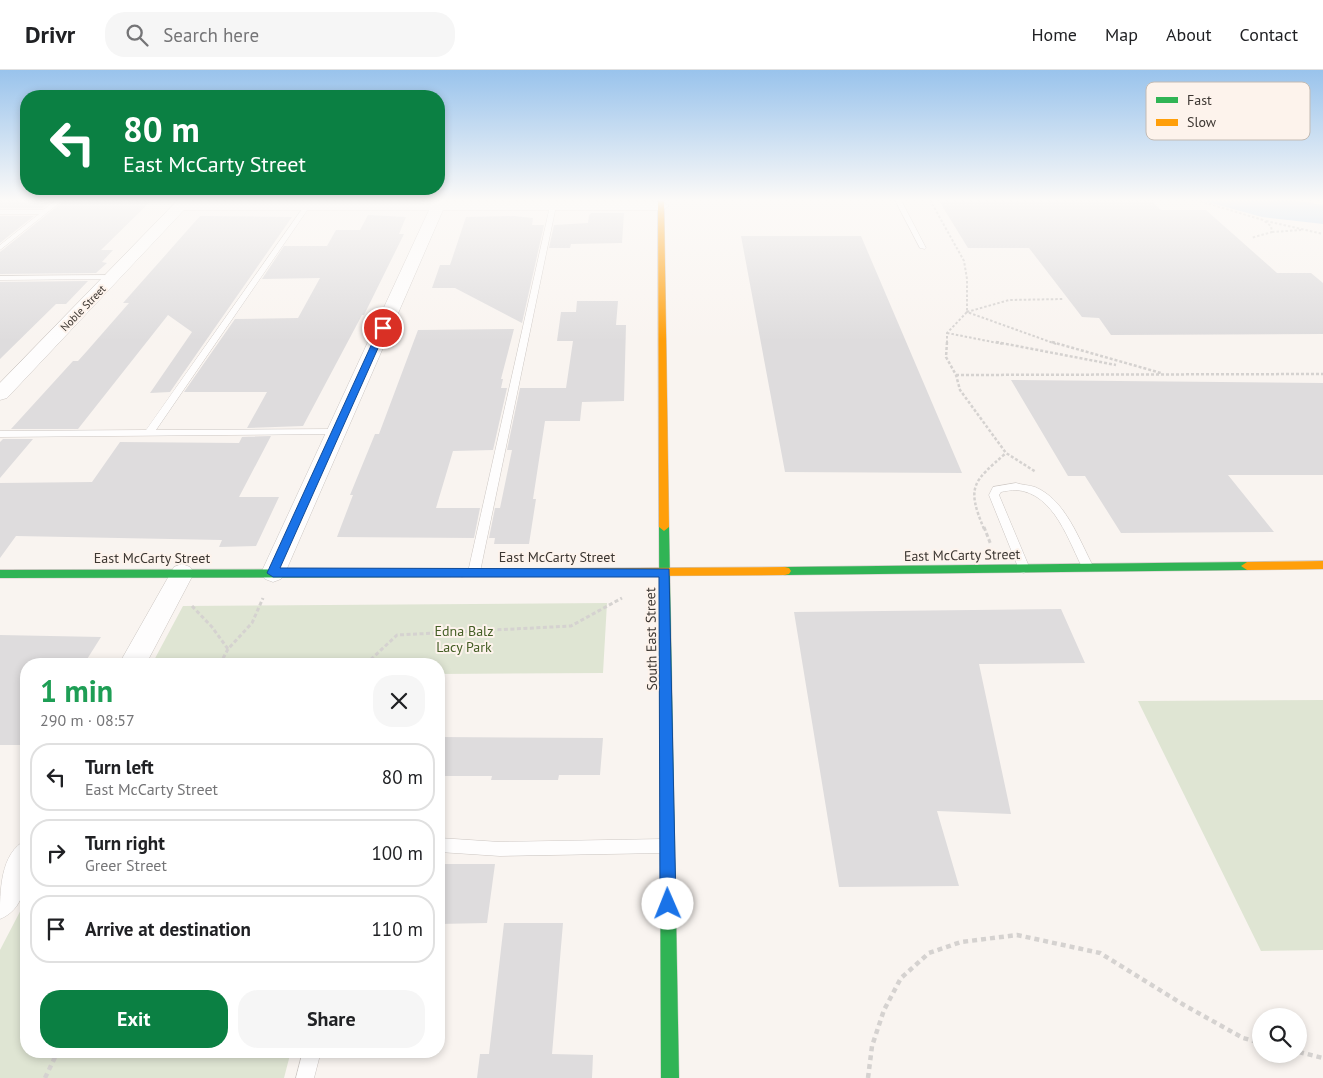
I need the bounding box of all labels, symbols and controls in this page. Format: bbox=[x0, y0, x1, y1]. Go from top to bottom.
search box bbox=[105, 12, 455, 57]
text: Drivr bbox=[25, 19, 75, 50]
icon: search bbox=[123, 21, 151, 49]
text: Search here bbox=[163, 23, 259, 47]
text: Home bbox=[1031, 23, 1077, 46]
text: Map bbox=[1105, 23, 1138, 46]
text: About bbox=[1166, 23, 1212, 46]
text: Contact bbox=[1240, 23, 1298, 46]
legend bbox=[1146, 82, 1310, 140]
text: Fast bbox=[1187, 91, 1212, 109]
text: 80 m bbox=[123, 106, 200, 152]
icon: left bbox=[40, 110, 105, 175]
text: Slow bbox=[1187, 113, 1217, 131]
text: East McCarty Street bbox=[123, 150, 306, 178]
street label: Noble Street bbox=[57, 282, 109, 334]
pin bbox=[362, 307, 404, 349]
icon: arrive bbox=[369, 314, 397, 342]
street label: East McCarty Street bbox=[904, 545, 1021, 565]
street label: East McCarty Street bbox=[499, 548, 615, 566]
street label: East McCarty Street bbox=[94, 549, 210, 567]
street label: South East Street bbox=[641, 587, 661, 691]
park label: Edna Balz Lacy Park bbox=[435, 622, 493, 656]
text: 1 min bbox=[40, 671, 113, 710]
button: close bbox=[373, 675, 425, 727]
text: 290 m · 08:57 bbox=[40, 710, 135, 730]
text: Turn left bbox=[85, 755, 154, 779]
icon: left bbox=[42, 763, 70, 791]
text: 80 m bbox=[382, 765, 423, 789]
text: East McCarty Street bbox=[85, 779, 218, 799]
text: Turn right bbox=[85, 831, 165, 855]
icon: right bbox=[42, 839, 70, 867]
text: 100 m bbox=[371, 841, 423, 865]
text: Greer Street bbox=[85, 855, 167, 875]
position arrow bbox=[641, 877, 693, 929]
icon: arrive bbox=[42, 915, 70, 943]
text: Arrive at destination bbox=[85, 917, 251, 941]
text: 110 m bbox=[371, 917, 423, 941]
button: Exit bbox=[40, 990, 228, 1048]
button: Share bbox=[238, 990, 425, 1048]
map controls bbox=[1252, 1008, 1307, 1063]
button: search bbox=[1252, 1008, 1307, 1063]

